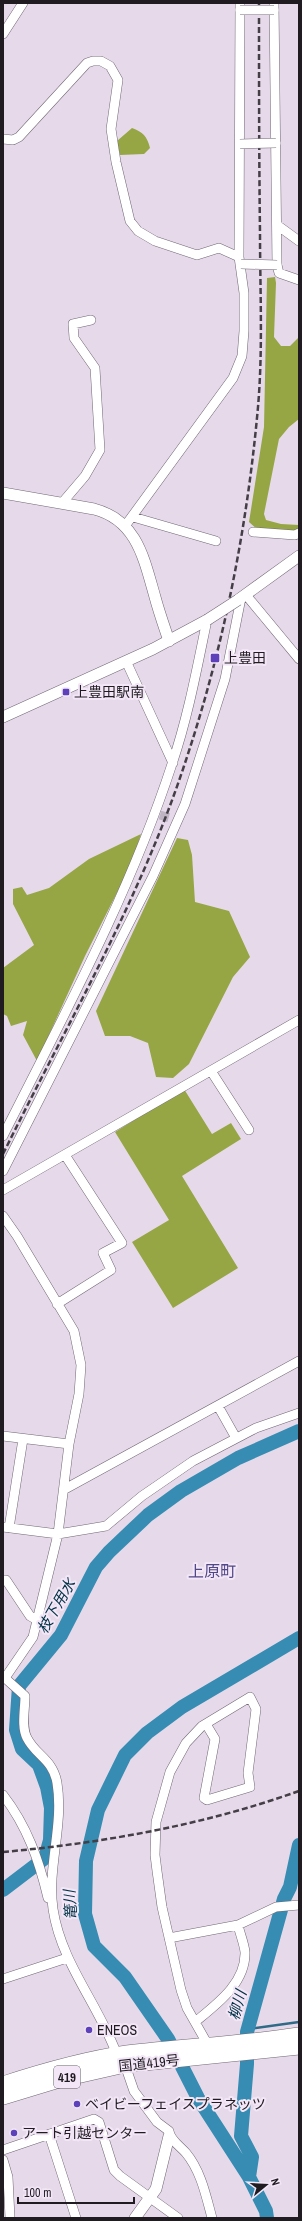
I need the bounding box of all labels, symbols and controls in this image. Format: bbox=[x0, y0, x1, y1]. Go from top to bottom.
place label: 上豊田 bbox=[224, 649, 266, 667]
marker: 上豊田 bbox=[209, 652, 221, 664]
place label: 上豊田駅南 bbox=[74, 683, 144, 701]
marker: 上豊田駅南 bbox=[61, 687, 71, 697]
district label: 上原町 bbox=[188, 1560, 236, 1582]
water label: 枝下用水 bbox=[32, 1573, 81, 1637]
water label: 篭川 bbox=[58, 1887, 82, 1921]
water label: 柳川 bbox=[223, 1986, 252, 2022]
place label: ENEOS bbox=[97, 2021, 138, 2039]
marker: ENEOS bbox=[84, 2025, 94, 2035]
street label: 国道419号 bbox=[118, 2051, 180, 2075]
road number: 419 bbox=[54, 2066, 80, 2088]
place label: ベイビーフェイスプラネッツ bbox=[85, 2095, 266, 2113]
marker: ベイビーフェイスプラネッツ bbox=[72, 2099, 82, 2109]
place label: アート引越センター bbox=[22, 2124, 147, 2142]
marker: アート引越センター bbox=[9, 2128, 19, 2138]
north arrow bbox=[246, 2165, 286, 2205]
text: N bbox=[268, 2177, 283, 2187]
scale bar bbox=[18, 2179, 134, 2205]
text: 100 m bbox=[24, 2185, 51, 2201]

